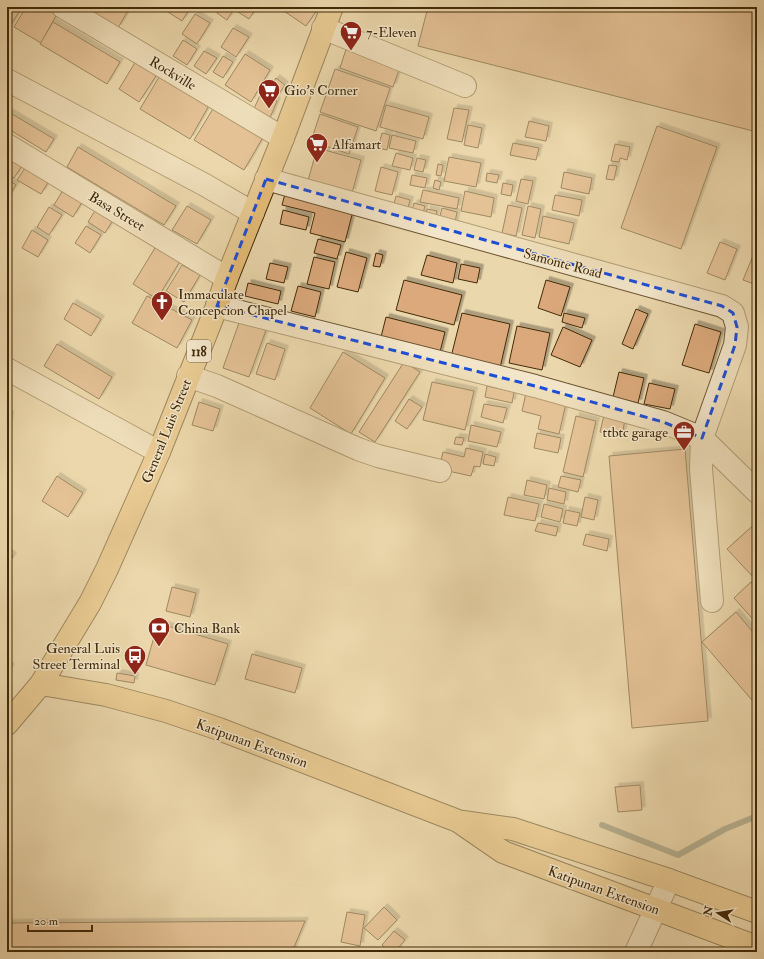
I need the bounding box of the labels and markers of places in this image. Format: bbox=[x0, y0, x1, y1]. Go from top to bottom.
supermarket icon: 7-Eleven bbox=[338, 19, 364, 52]
place label: 7-Eleven bbox=[366, 24, 417, 41]
supermarket icon: Gio's Corner bbox=[256, 77, 282, 110]
place label: Gio's Corner bbox=[284, 82, 359, 99]
supermarket icon: Alfamart bbox=[304, 131, 330, 164]
place label: Alfamart bbox=[331, 136, 382, 153]
place label: Immaculate Concepcion Chapel bbox=[178, 286, 287, 320]
church icon: Immaculate Concepcion Chapel bbox=[149, 289, 175, 322]
office icon: ttbtc garage bbox=[671, 419, 697, 452]
place label: ttbtc garage bbox=[603, 424, 668, 441]
bank icon: China Bank bbox=[146, 615, 172, 648]
place label: China Bank bbox=[174, 620, 240, 637]
place label: General Luis Street Terminal bbox=[32, 640, 120, 673]
bus stop icon: General Luis Street Terminal bbox=[122, 643, 148, 676]

